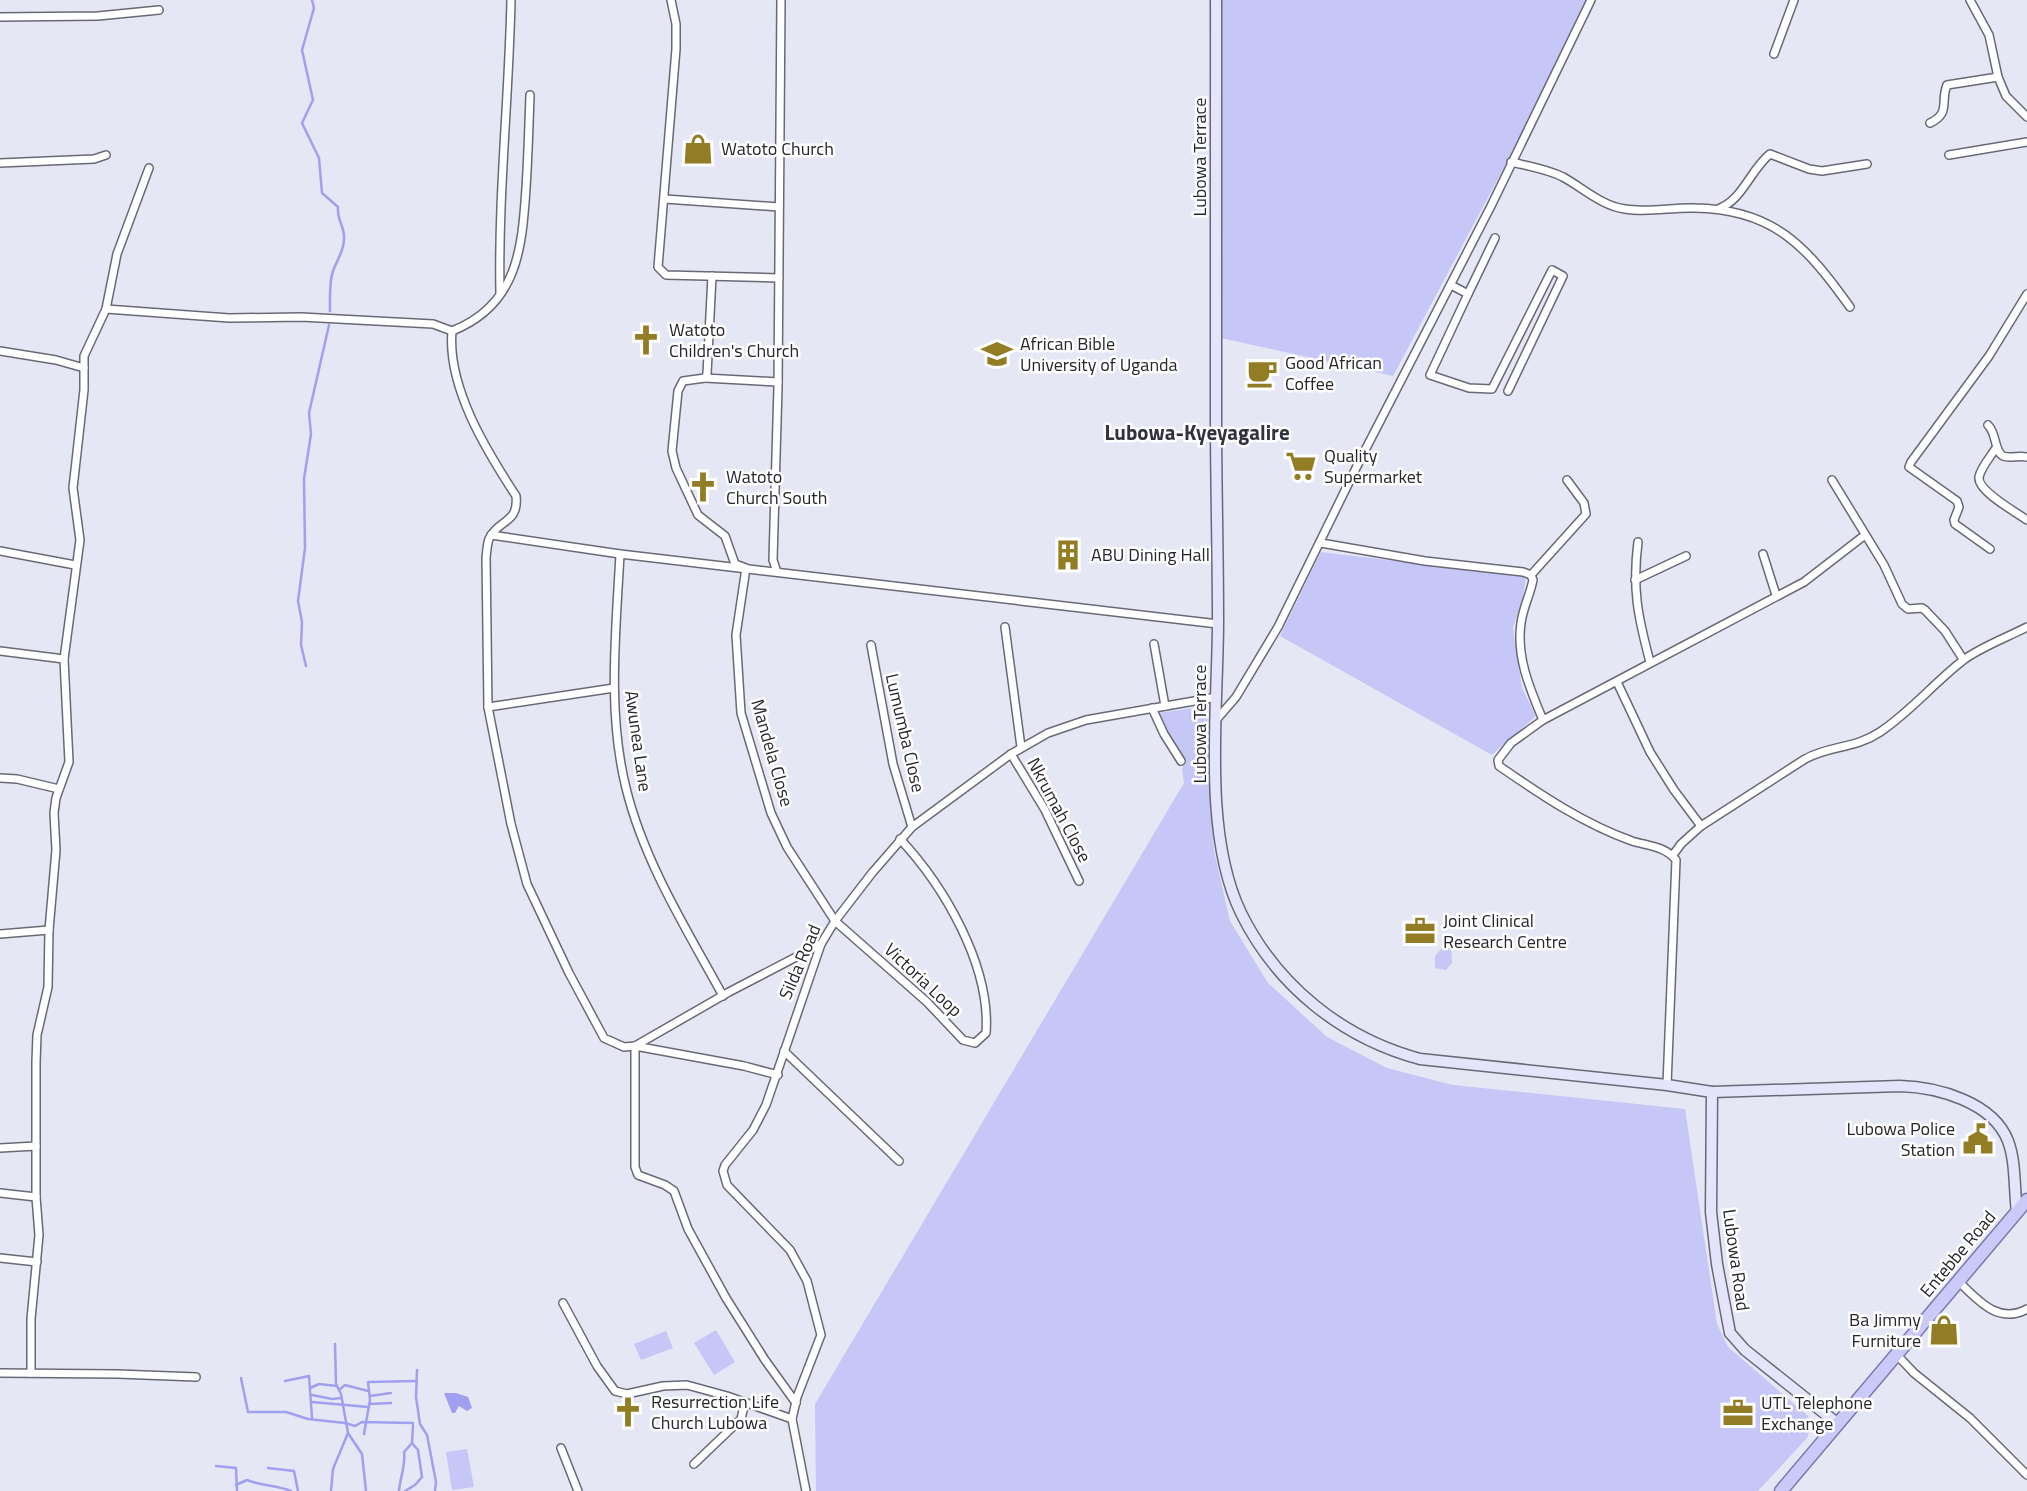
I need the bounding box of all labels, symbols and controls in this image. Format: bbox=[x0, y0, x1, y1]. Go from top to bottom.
street label: Lubowa Terrace bbox=[1186, 98, 1213, 216]
shop icon: Watoto Church bbox=[681, 132, 715, 166]
place label: Watoto Church bbox=[721, 135, 834, 162]
place label: Watoto Children's Church bbox=[669, 316, 799, 364]
church icon: Watoto Children's Church bbox=[629, 323, 663, 357]
place label: African Bible University of Uganda bbox=[1020, 330, 1178, 378]
school or university icon: African Bible University of Uganda bbox=[980, 337, 1014, 371]
place label: Good African Coffee bbox=[1285, 349, 1382, 397]
cafe icon: Good African Coffee bbox=[1245, 356, 1279, 390]
district label: Lubowa-Kyeyagalire bbox=[1104, 416, 1290, 448]
place label: Quality Supermarket bbox=[1324, 442, 1423, 490]
supermarket icon: Quality Supermarket bbox=[1284, 449, 1318, 483]
place label: Watoto Church South bbox=[726, 463, 827, 511]
church icon: Watoto Church South bbox=[686, 470, 720, 504]
building icon: ABU Dining Hall bbox=[1051, 538, 1085, 572]
place label: ABU Dining Hall bbox=[1091, 541, 1210, 568]
street label: Lubowa Terrace bbox=[1186, 665, 1213, 783]
street label: Lumumba Close bbox=[879, 671, 932, 795]
street label: Awunea Lane bbox=[618, 689, 659, 793]
street label: Mandela Close bbox=[744, 696, 801, 810]
street label: Nkrumah Close bbox=[1020, 753, 1098, 867]
place label: Joint Clinical Research Centre bbox=[1443, 907, 1567, 955]
office icon: Joint Clinical Research Centre bbox=[1403, 914, 1437, 948]
street label: Silda Road bbox=[772, 920, 827, 1004]
street label: Victoria Loop bbox=[878, 936, 968, 1023]
place label: Lubowa Police Station bbox=[1846, 1115, 1955, 1163]
public building icon: Lubowa Police Station bbox=[1961, 1122, 1995, 1156]
street label: Entebbe Road bbox=[1913, 1204, 2002, 1303]
street label: Lubowa Road bbox=[1716, 1207, 1757, 1313]
place label: Ba Jimmy Furniture bbox=[1849, 1306, 1921, 1354]
shop icon: Ba Jimmy Furniture bbox=[1927, 1313, 1961, 1347]
place label: Resurrection Life Church Lubowa bbox=[651, 1388, 779, 1436]
place label: UTL Telephone Exchange bbox=[1761, 1389, 1872, 1437]
church icon: Resurrection Life Church Lubowa bbox=[611, 1395, 645, 1429]
office icon: UTL Telephone Exchange bbox=[1721, 1396, 1755, 1430]

